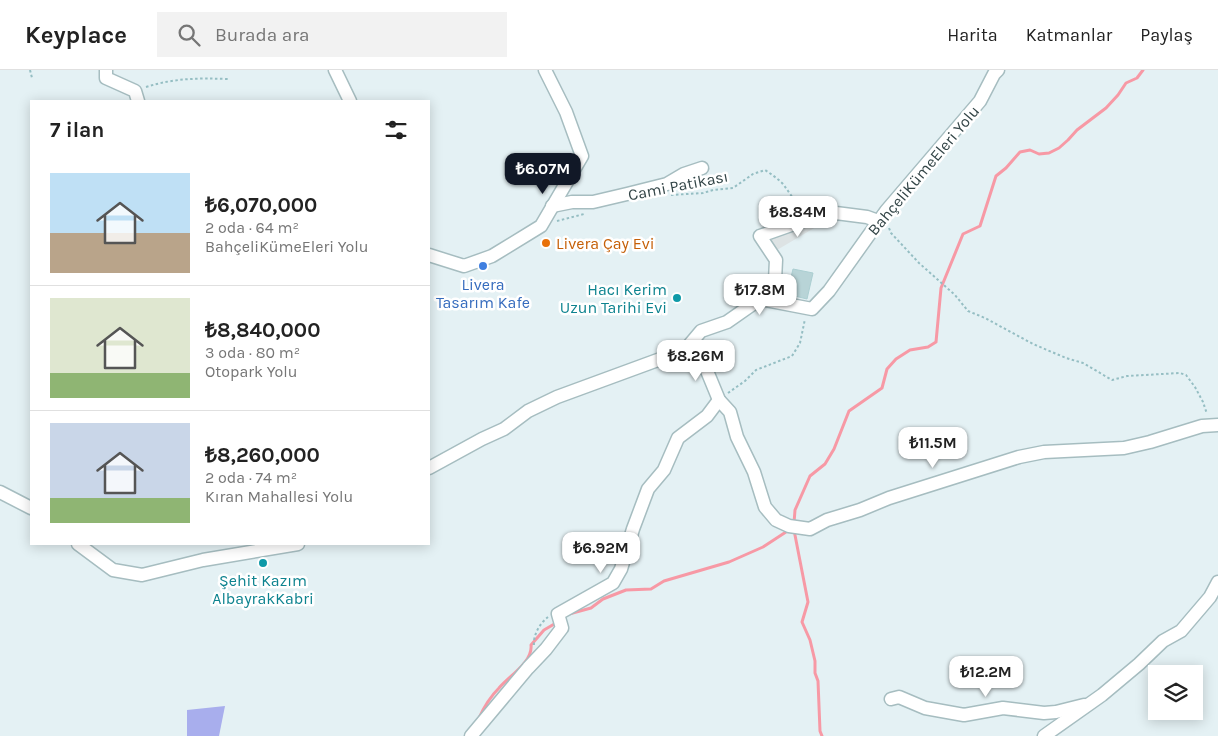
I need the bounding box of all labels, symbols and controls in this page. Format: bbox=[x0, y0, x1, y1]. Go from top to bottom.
search box bbox=[157, 12, 507, 57]
text: Keyplace bbox=[25, 21, 127, 49]
icon: search bbox=[175, 21, 203, 49]
text: Burada ara bbox=[215, 24, 310, 46]
text: Harita bbox=[947, 24, 998, 46]
text: Katmanlar bbox=[1026, 24, 1112, 46]
text: Paylaş bbox=[1140, 24, 1193, 46]
street label: BahçeliKümeEleri Yolu bbox=[864, 102, 983, 239]
icon: filters bbox=[382, 116, 410, 144]
text: 7 ilan bbox=[50, 118, 104, 142]
pin: ₺6.07M bbox=[502, 152, 584, 195]
text: ₺6.07M bbox=[516, 159, 570, 178]
street label: Cami Patikası bbox=[626, 166, 730, 205]
icon: home bbox=[90, 193, 150, 253]
text: ₺6,070,000 bbox=[205, 193, 317, 217]
pin: ₺8.84M bbox=[757, 196, 839, 238]
text: ₺8.84M bbox=[770, 202, 826, 221]
text: 2 oda · 64 m² bbox=[205, 218, 299, 237]
place label: Livera Çay Evi bbox=[556, 234, 655, 253]
text: BahçeliKümeEleri Yolu bbox=[205, 237, 368, 256]
marker: Livera Çay Evi bbox=[540, 237, 552, 249]
marker: Livera Tasarım Kafe bbox=[477, 260, 489, 272]
pin: ₺17.8M bbox=[719, 274, 801, 316]
place label: Livera Tasarım Kafe bbox=[436, 275, 530, 312]
place label: Hacı Kerim Uzun Tarihi Evi bbox=[560, 280, 667, 317]
text: ₺17.8M bbox=[735, 280, 785, 299]
marker: Hacı Kerim Uzun Tarihi Evi bbox=[671, 292, 683, 304]
icon: home bbox=[90, 318, 150, 378]
text: ₺8,840,000 bbox=[205, 318, 320, 342]
pin: ₺8.26M bbox=[655, 340, 737, 382]
text: 3 oda · 80 m² bbox=[205, 343, 300, 362]
text: ₺8.26M bbox=[668, 346, 724, 365]
text: Otopark Yolu bbox=[205, 362, 298, 381]
pin: ₺11.5M bbox=[892, 426, 974, 469]
text: ₺11.5M bbox=[909, 433, 957, 452]
icon: home bbox=[90, 443, 150, 503]
text: ₺8,260,000 bbox=[205, 443, 320, 467]
text: 2 oda · 74 m² bbox=[205, 468, 297, 487]
text: Kıran Mahallesi Yolu bbox=[205, 487, 353, 506]
pin: ₺6.92M bbox=[560, 532, 642, 574]
text: ₺6.92M bbox=[573, 538, 629, 557]
marker: Şehit Kazım AlbayrakKabri bbox=[257, 557, 269, 569]
place label: Şehit Kazım AlbayrakKabri bbox=[212, 571, 314, 608]
pin: ₺12.2M bbox=[945, 656, 1027, 698]
text: ₺12.2M bbox=[960, 662, 1012, 681]
map controls bbox=[1148, 665, 1203, 720]
button: layers bbox=[1148, 665, 1203, 720]

